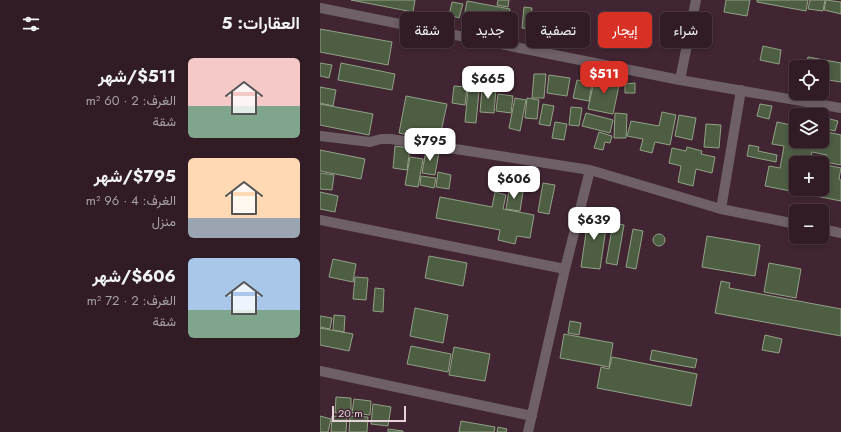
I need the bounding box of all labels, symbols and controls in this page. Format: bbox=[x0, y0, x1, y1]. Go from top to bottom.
text: العقارات: 5 bbox=[221, 11, 300, 35]
chip: شقة bbox=[400, 12, 454, 48]
chip: جديد bbox=[462, 12, 518, 48]
chip: تصفية bbox=[526, 12, 590, 48]
chip: إيجار bbox=[598, 12, 652, 48]
chip: شراء bbox=[660, 12, 712, 48]
icon: filters bbox=[20, 13, 42, 35]
map controls bbox=[789, 60, 829, 244]
button: locate bbox=[789, 60, 829, 100]
pin: $511 bbox=[580, 61, 628, 95]
text: $511/شهر bbox=[98, 64, 176, 88]
text: $511 bbox=[589, 64, 619, 83]
pin: $665 bbox=[464, 66, 512, 100]
text: $665 bbox=[471, 69, 505, 88]
icon: home bbox=[220, 74, 268, 122]
text: الغرف: 2 · 60 m² bbox=[86, 91, 176, 110]
button: layers bbox=[789, 108, 829, 148]
text: شقة bbox=[153, 112, 176, 131]
pin: $795 bbox=[406, 128, 454, 162]
text: $795 bbox=[413, 131, 447, 150]
button: + bbox=[789, 156, 829, 196]
text: $795/شهر bbox=[94, 164, 176, 188]
pin: $606 bbox=[490, 166, 538, 200]
text: $606 bbox=[497, 169, 531, 188]
icon: home bbox=[220, 174, 268, 222]
text: الغرف: 4 · 96 m² bbox=[86, 191, 176, 210]
button: − bbox=[789, 204, 829, 244]
pin: $639 bbox=[570, 207, 618, 241]
text: $639 bbox=[577, 210, 611, 229]
text: منزل bbox=[152, 212, 176, 231]
text: $606/شهر bbox=[92, 264, 176, 288]
icon: home bbox=[220, 274, 268, 322]
text: الغرف: 2 · 72 m² bbox=[87, 291, 176, 310]
text: شقة bbox=[153, 312, 176, 331]
scale bar bbox=[332, 404, 406, 423]
text: 20 m bbox=[338, 405, 363, 421]

